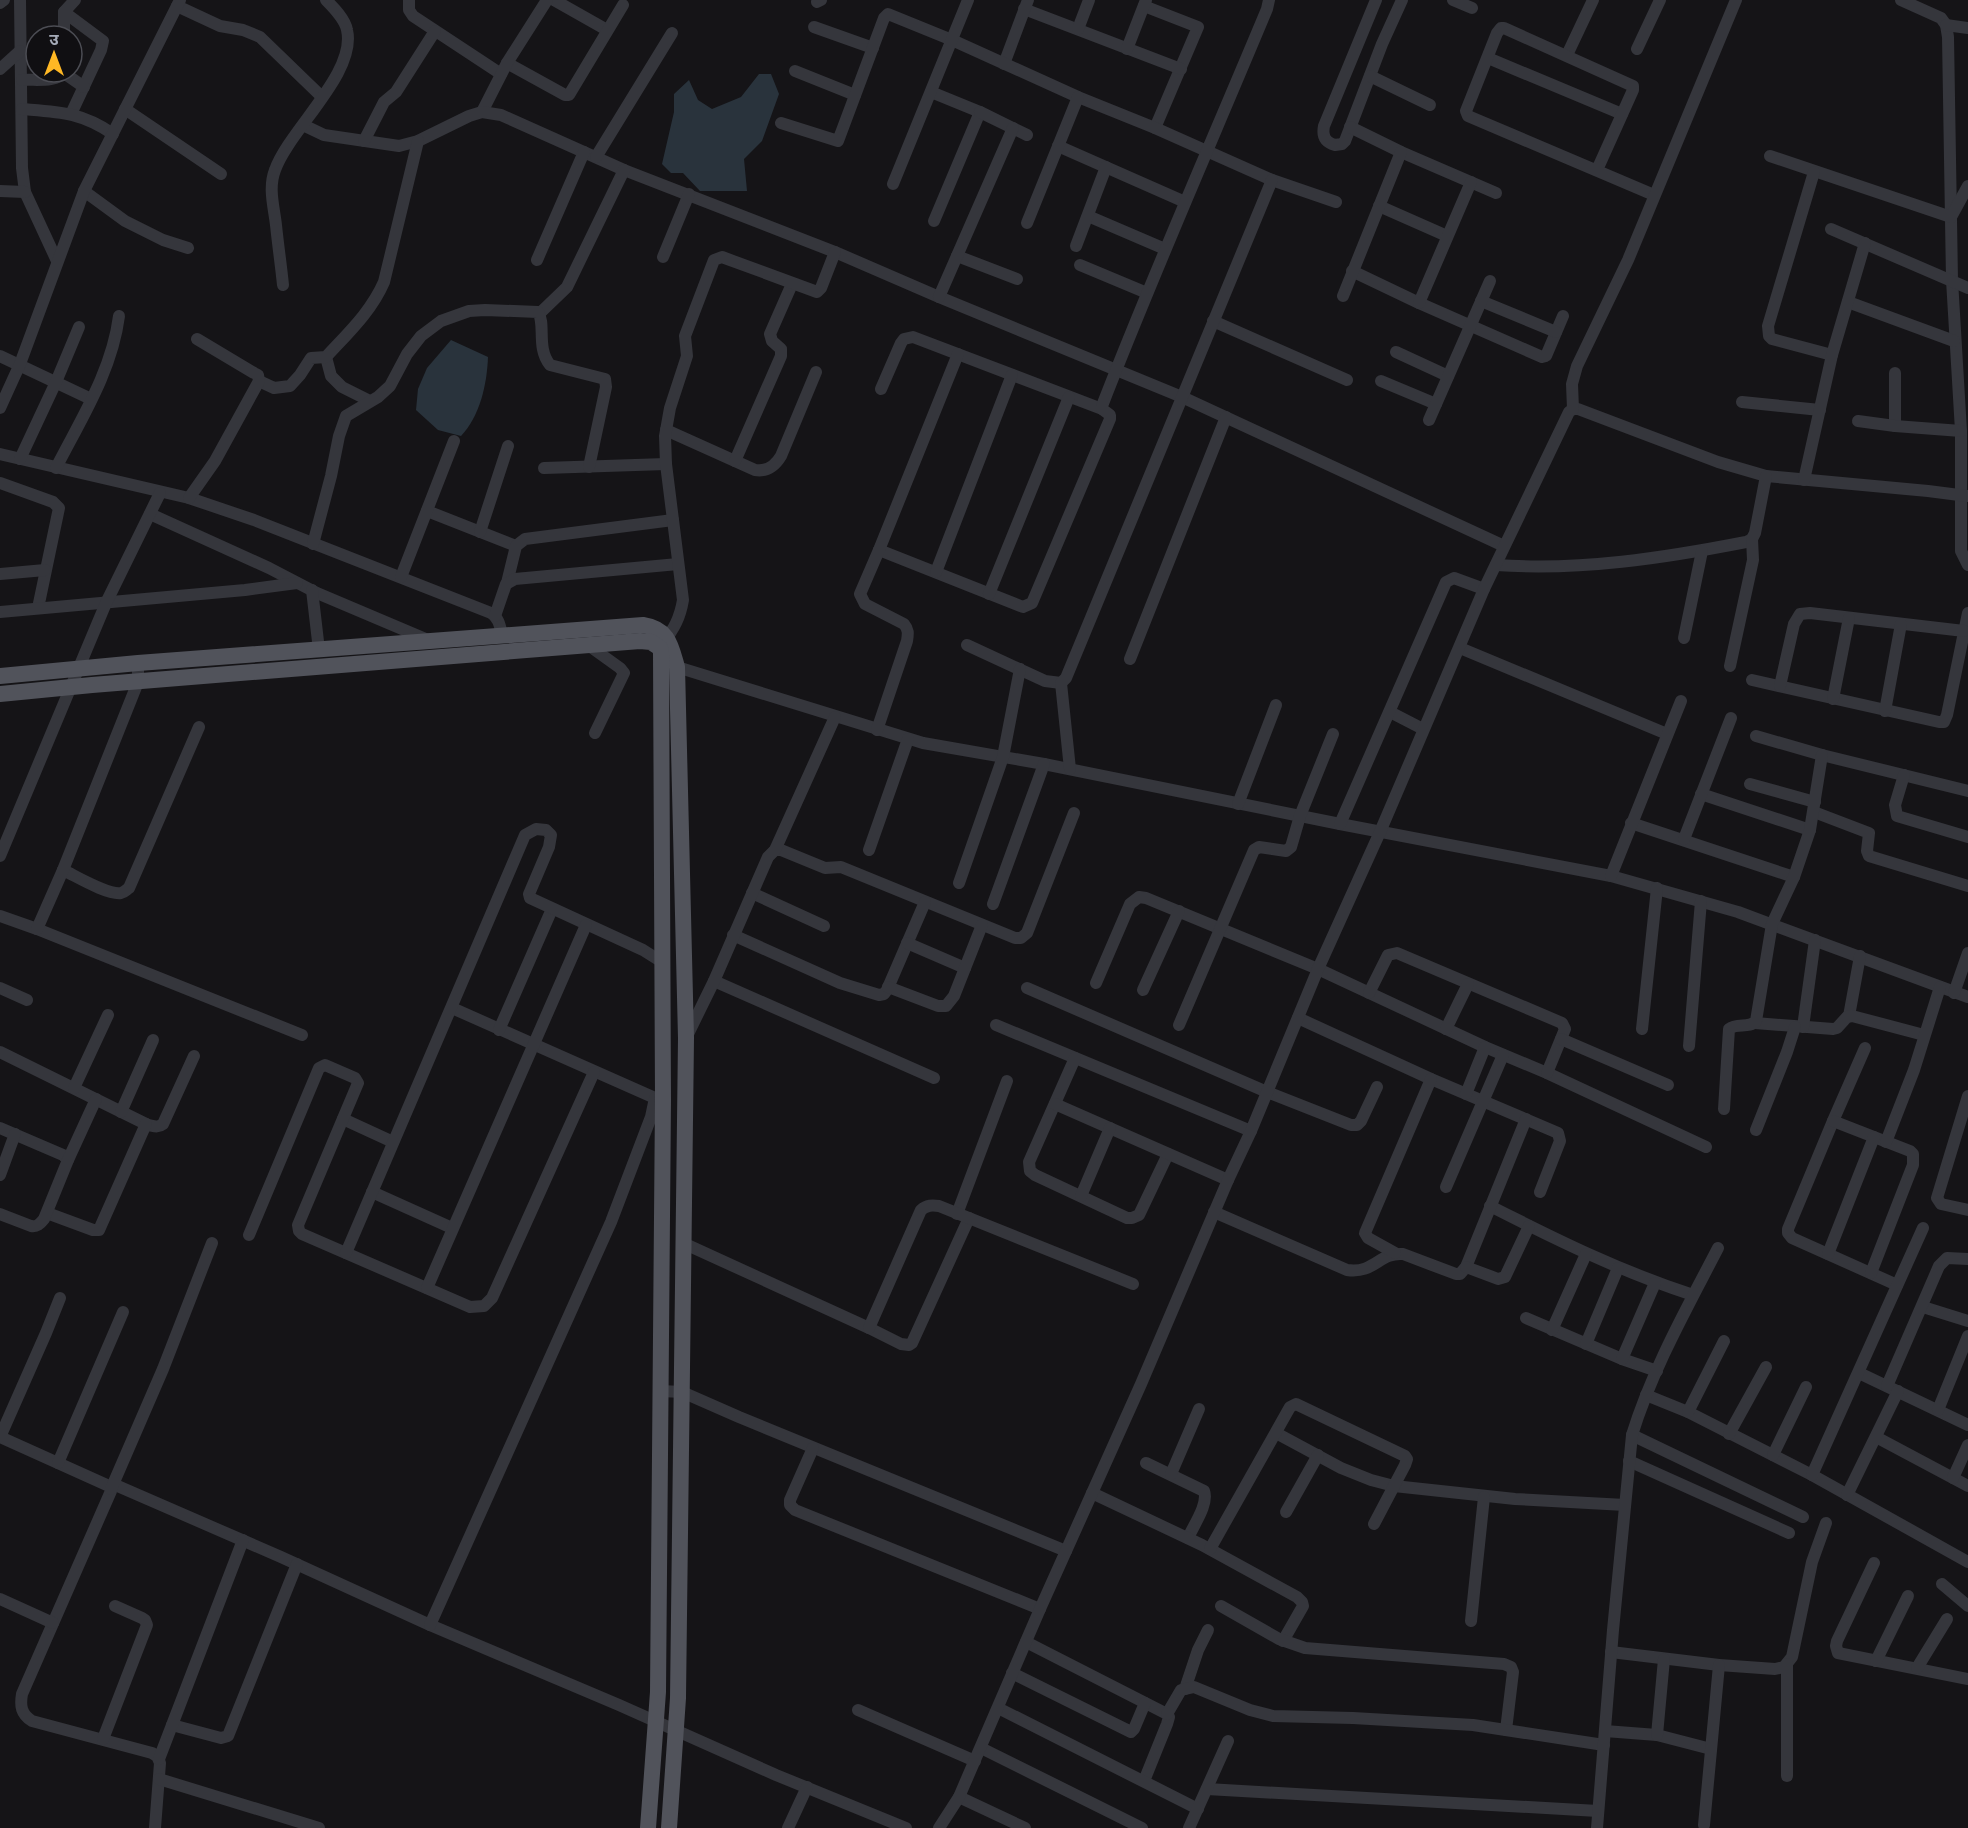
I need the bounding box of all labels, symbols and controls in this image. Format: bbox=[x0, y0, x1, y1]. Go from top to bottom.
north arrow bbox=[24, 24, 84, 84]
text: उ bbox=[49, 30, 59, 49]

